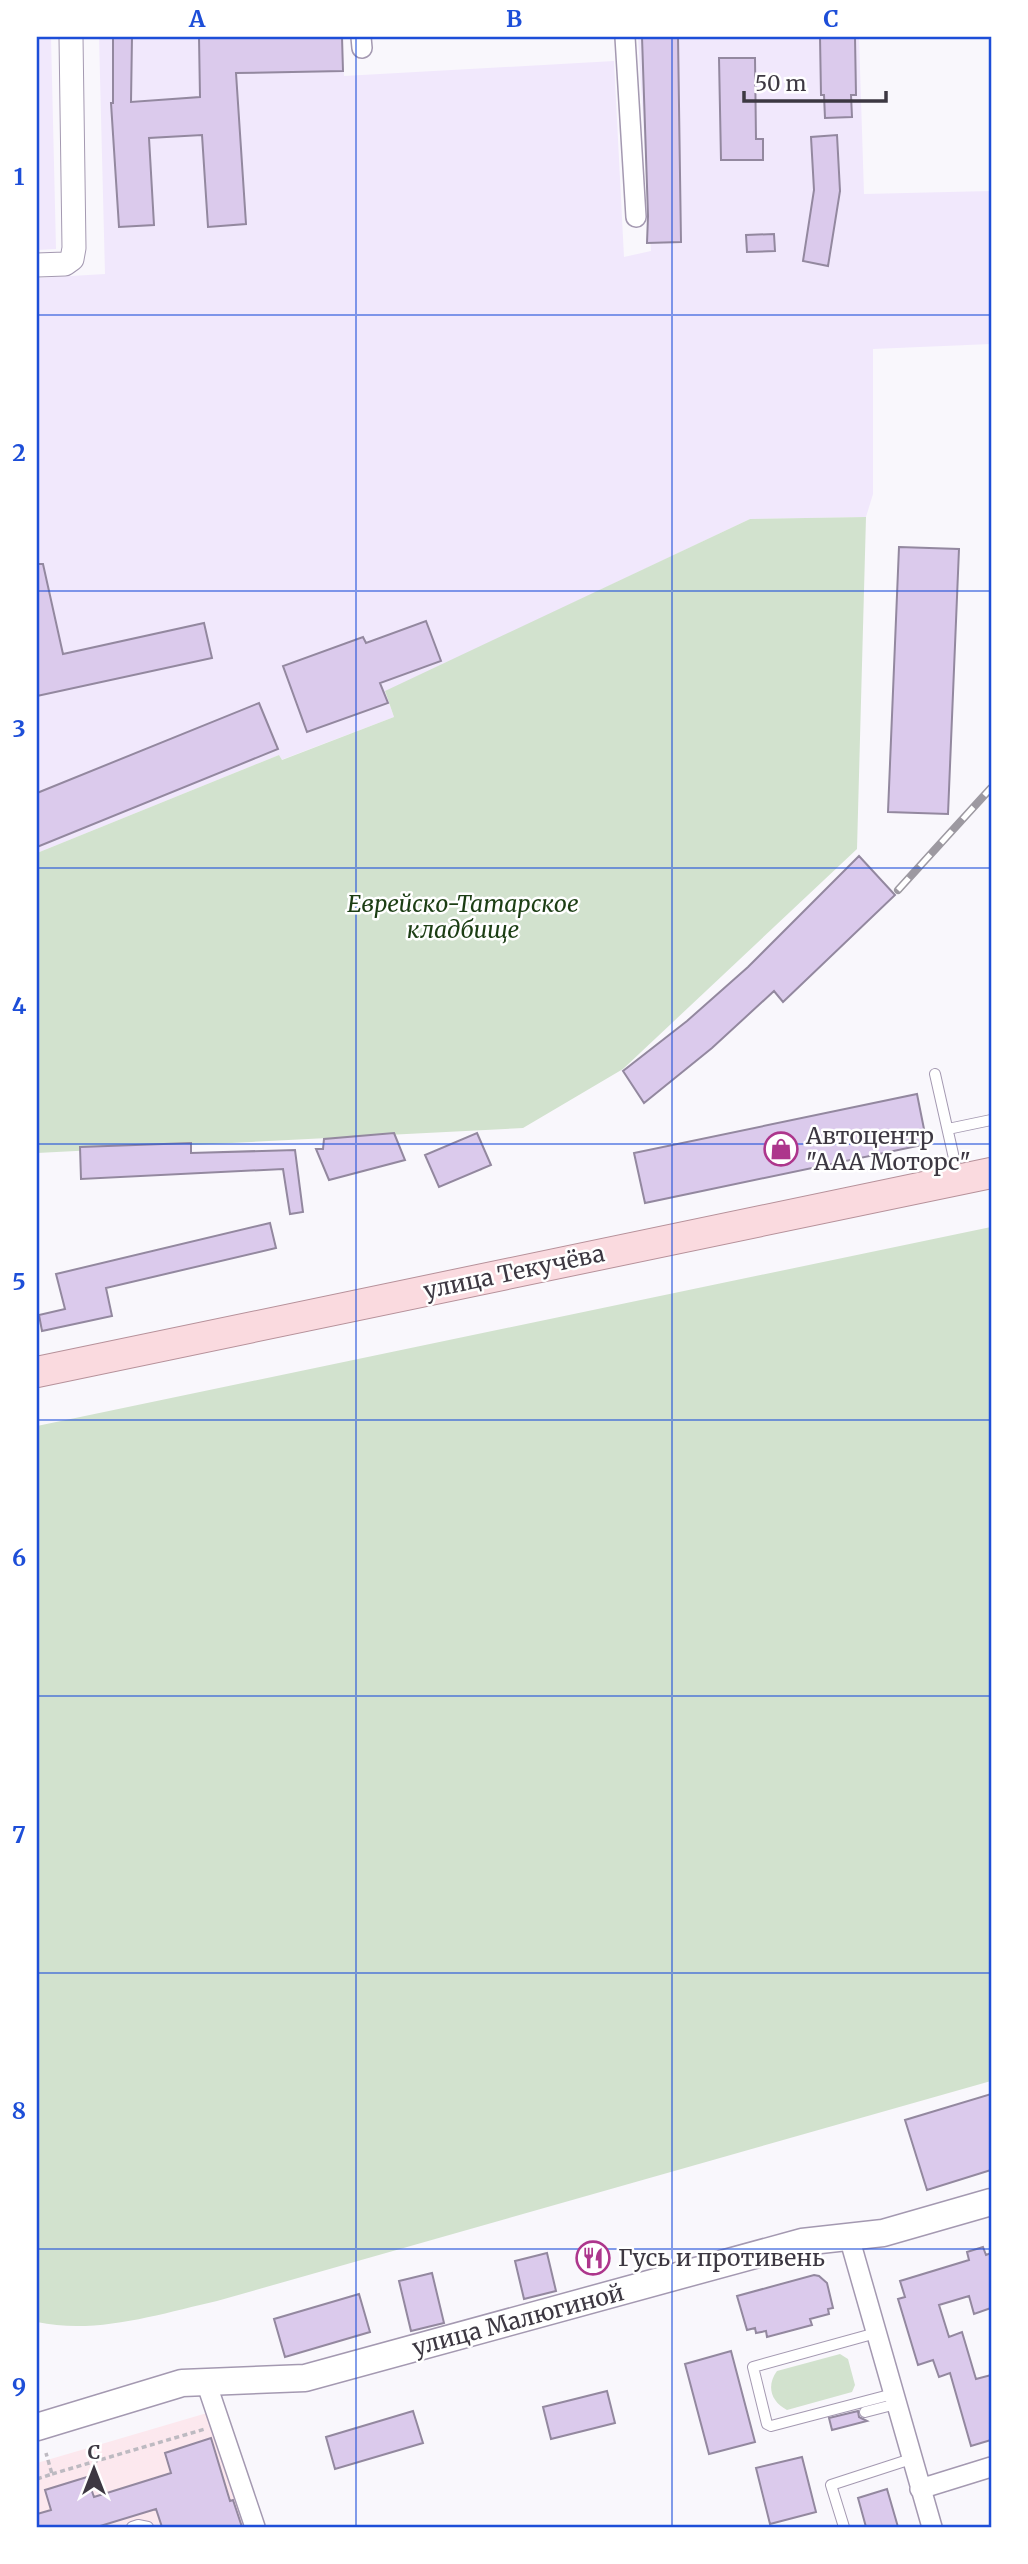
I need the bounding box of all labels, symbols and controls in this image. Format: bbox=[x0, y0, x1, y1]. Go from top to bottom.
text: A bbox=[188, 4, 206, 33]
text: B bbox=[506, 4, 522, 33]
text: C bbox=[823, 4, 839, 33]
scale bar bbox=[744, 60, 886, 104]
text: 50 m bbox=[755, 70, 806, 97]
text: 1 bbox=[14, 162, 25, 191]
text: 2 bbox=[12, 438, 26, 467]
text: 3 bbox=[12, 714, 26, 743]
park label: Еврейско-Татарское кладбище bbox=[347, 889, 579, 944]
text: 4 bbox=[12, 991, 27, 1020]
place label: Автоцентр "ААА Моторс" bbox=[805, 1121, 971, 1176]
shop icon: Автоцентр "ААА Моторс" bbox=[762, 1130, 800, 1168]
street label: улица Текучёва bbox=[421, 1238, 607, 1305]
text: 5 bbox=[12, 1267, 26, 1296]
text: 6 bbox=[12, 1543, 26, 1572]
text: 7 bbox=[12, 1820, 26, 1849]
text: 8 bbox=[12, 2096, 26, 2125]
restaurant icon: Гусь и противень bbox=[574, 2239, 612, 2277]
place label: Гусь и противень bbox=[618, 2243, 825, 2272]
street label: улица Малюгиной bbox=[409, 2277, 627, 2362]
text: 9 bbox=[12, 2372, 26, 2401]
north arrow bbox=[60, 2434, 130, 2504]
text: С bbox=[88, 2440, 100, 2464]

